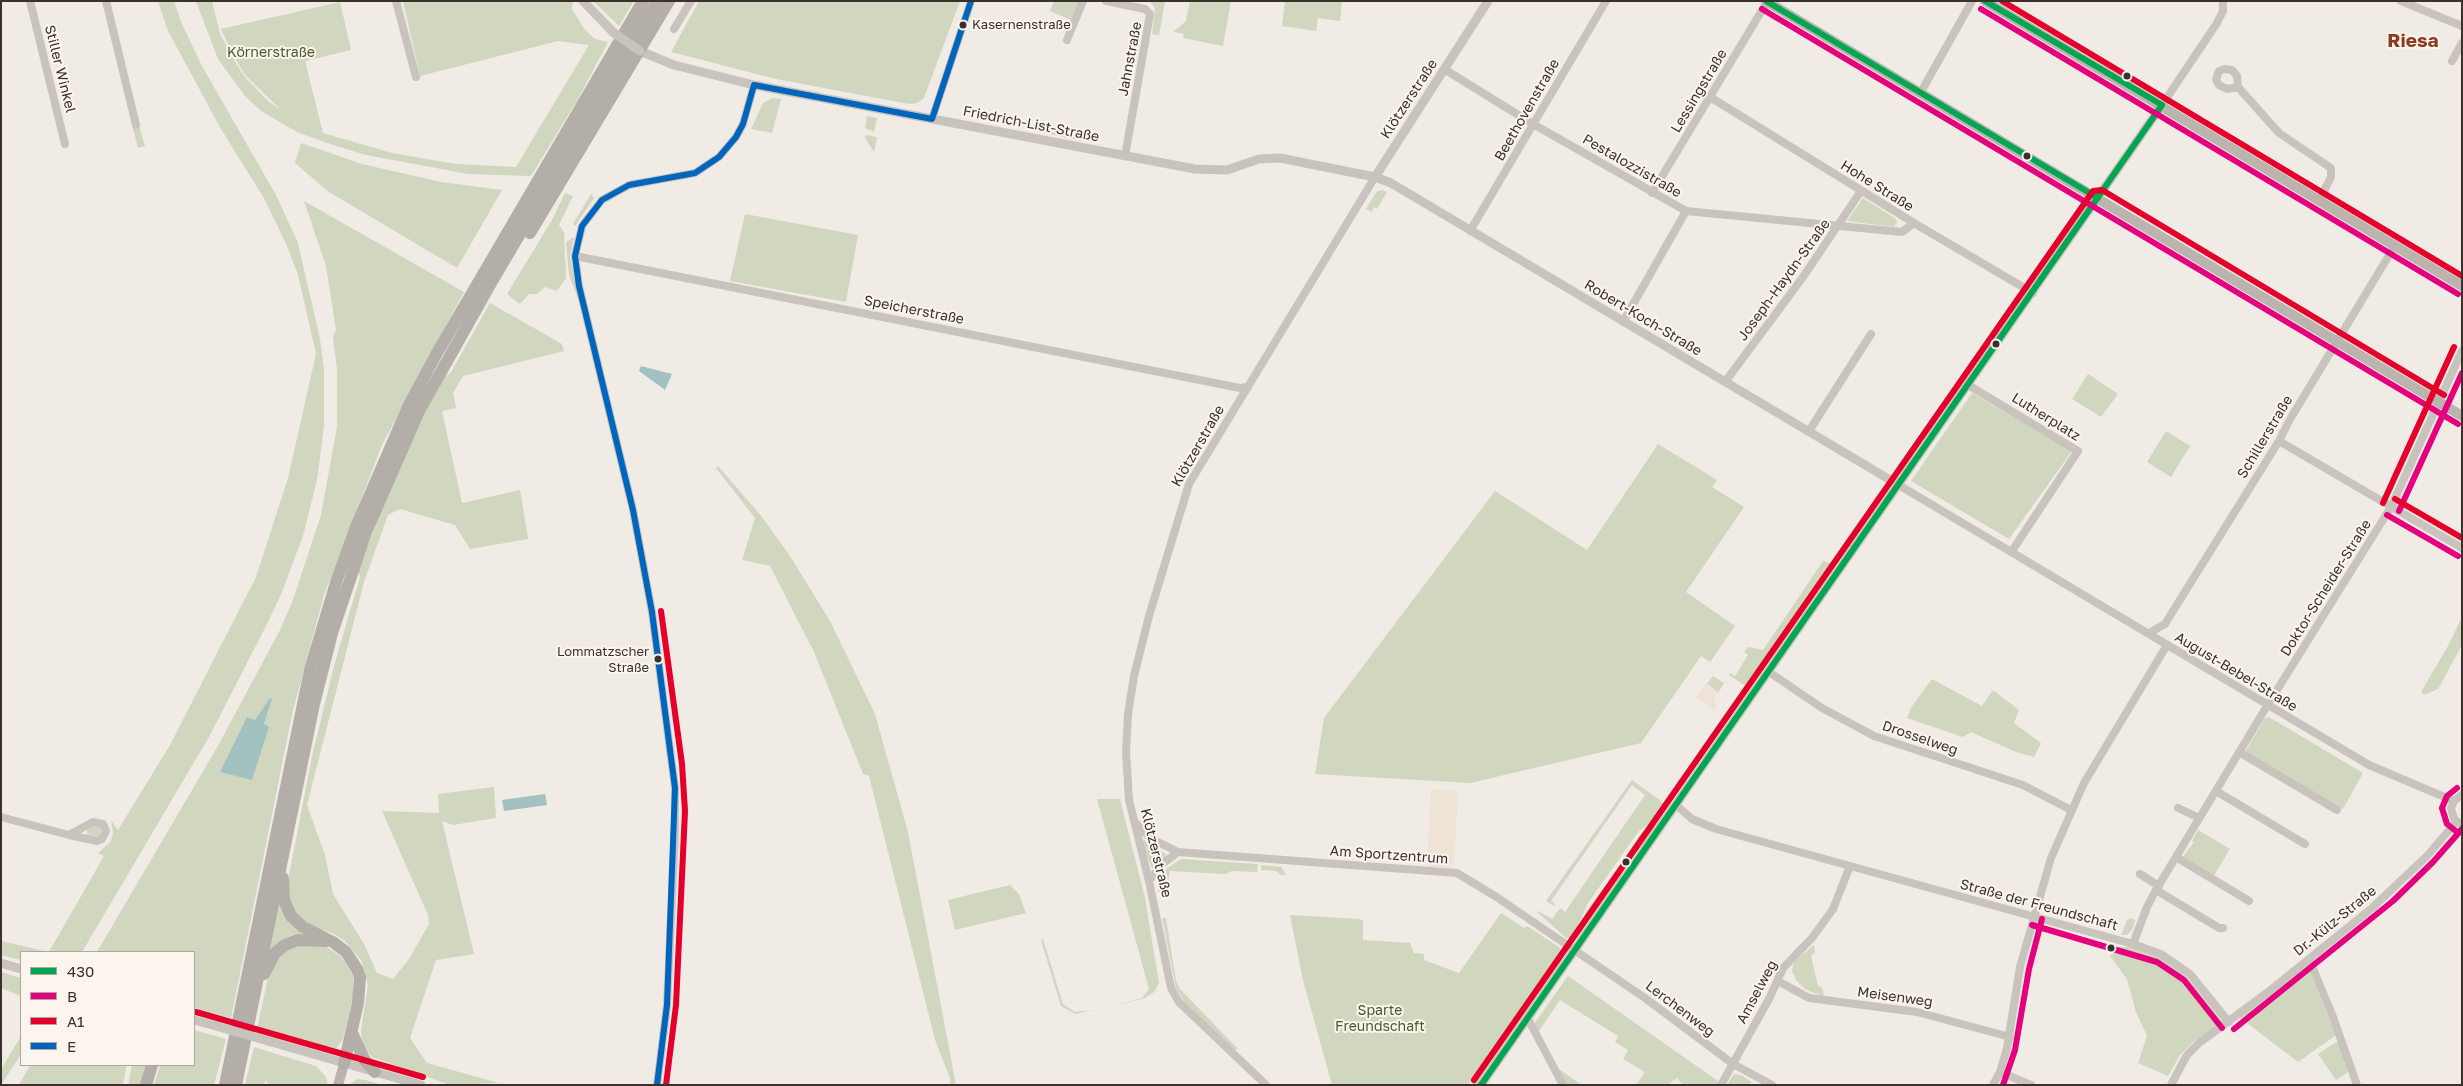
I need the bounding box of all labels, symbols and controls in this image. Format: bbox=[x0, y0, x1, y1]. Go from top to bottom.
place label: Kasernenstraße bbox=[972, 17, 1071, 33]
marker: Kasernenstraße bbox=[958, 20, 968, 30]
street label: Jahnstraße bbox=[1115, 20, 1145, 98]
street label: Stiller Winkel bbox=[41, 23, 79, 115]
district label: Riesa bbox=[2387, 30, 2439, 52]
park label: Körnerstraße bbox=[227, 45, 315, 61]
street label: Lessingstraße bbox=[1668, 46, 1730, 136]
street label: Klötzerstraße bbox=[1377, 56, 1441, 142]
street label: Beethovenstraße bbox=[1491, 56, 1563, 164]
unlabelled marker bbox=[2122, 71, 2132, 81]
street label: Friedrich-List-Straße bbox=[961, 103, 1101, 145]
street label: Pestalozzistraße bbox=[1580, 131, 1684, 201]
unlabelled marker bbox=[2022, 151, 2032, 161]
street label: Hohe Straße bbox=[1837, 157, 1917, 215]
street label: Joseph-Haydn-Straße bbox=[1734, 216, 1834, 344]
street label: Robert-Koch-Straße bbox=[1581, 276, 1705, 360]
street label: Speicherstraße bbox=[862, 292, 966, 328]
unlabelled marker bbox=[1991, 339, 2001, 349]
street label: Lutherplatz bbox=[2009, 389, 2083, 445]
street label: Schillerstraße bbox=[2234, 392, 2296, 482]
street label: Klötzerstraße bbox=[1168, 402, 1228, 490]
street label: Doktor-Scheider-Straße bbox=[2277, 517, 2375, 659]
street label: August-Bebel-Straße bbox=[2172, 629, 2300, 715]
place label: Lommatzscher Straße bbox=[557, 644, 649, 675]
marker: Lommatzscher Straße bbox=[653, 654, 663, 664]
street label: Drosselweg bbox=[1880, 717, 1960, 759]
street label: Klötzerstraße bbox=[1137, 807, 1175, 899]
street label: Am Sportzentrum bbox=[1329, 842, 1449, 868]
unlabelled marker bbox=[1621, 857, 1631, 867]
street label: Straße der Freundschaft bbox=[1958, 876, 2120, 934]
street label: Dr.-Külz-Straße bbox=[2290, 883, 2380, 959]
unlabelled marker bbox=[2106, 943, 2116, 953]
legend bbox=[20, 951, 195, 1066]
street label: Amselweg bbox=[1733, 957, 1781, 1027]
text: 430 bbox=[67, 962, 94, 980]
street label: Lerchenweg bbox=[1642, 978, 1718, 1040]
street label: Meisenweg bbox=[1856, 983, 1934, 1011]
text: B bbox=[67, 987, 77, 1005]
park label: Sparte Freundschaft bbox=[1335, 1003, 1425, 1036]
text: A1 bbox=[67, 1012, 84, 1030]
text: E bbox=[67, 1037, 76, 1055]

